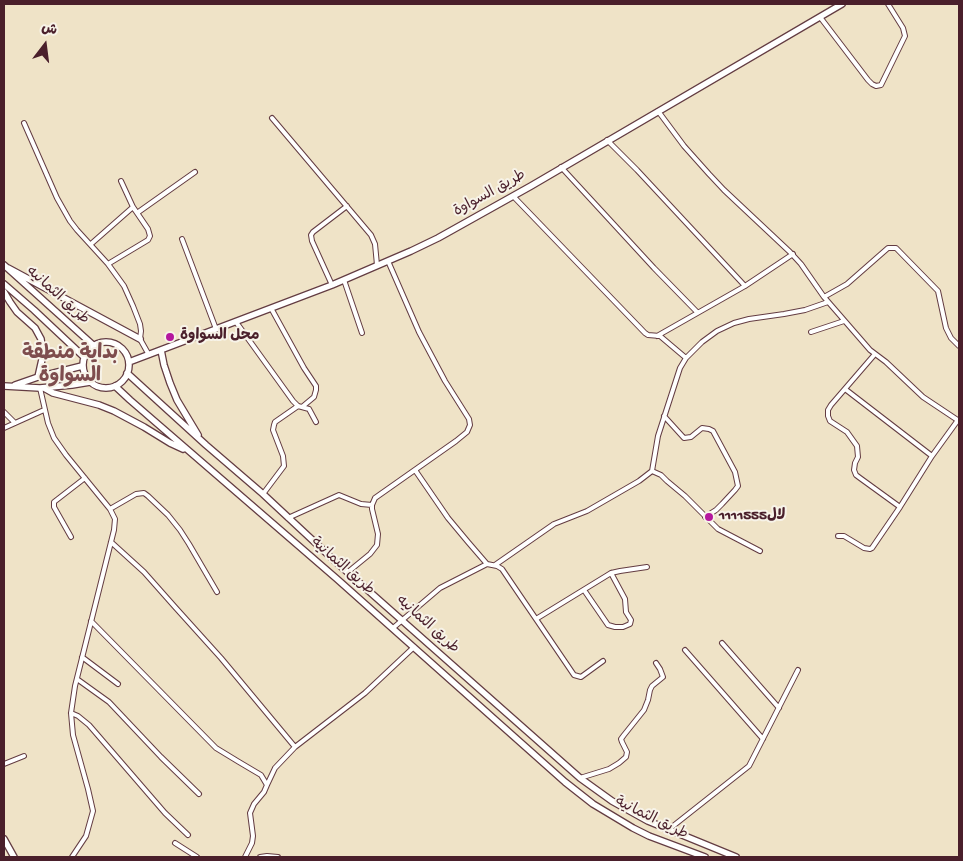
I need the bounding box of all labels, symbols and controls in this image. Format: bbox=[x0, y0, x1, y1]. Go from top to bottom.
north arrow bbox=[20, 20, 70, 70]
text: ش bbox=[39, 20, 59, 40]
street label: طريق السواوة bbox=[451, 167, 529, 221]
street label: طريق الثمانيه bbox=[22, 263, 92, 329]
place label: محل السواوة bbox=[180, 328, 260, 346]
marker: محل السواوة bbox=[164, 331, 176, 343]
district label: بداية منطقة السواوة bbox=[22, 343, 118, 390]
place label: 1111555لال bbox=[719, 508, 785, 526]
marker: 1111555لال bbox=[703, 511, 715, 523]
street label: طريق الثمانية bbox=[306, 534, 378, 600]
street label: طريق الثمانيه bbox=[392, 592, 462, 658]
street label: طريق الثمانية bbox=[612, 794, 690, 844]

